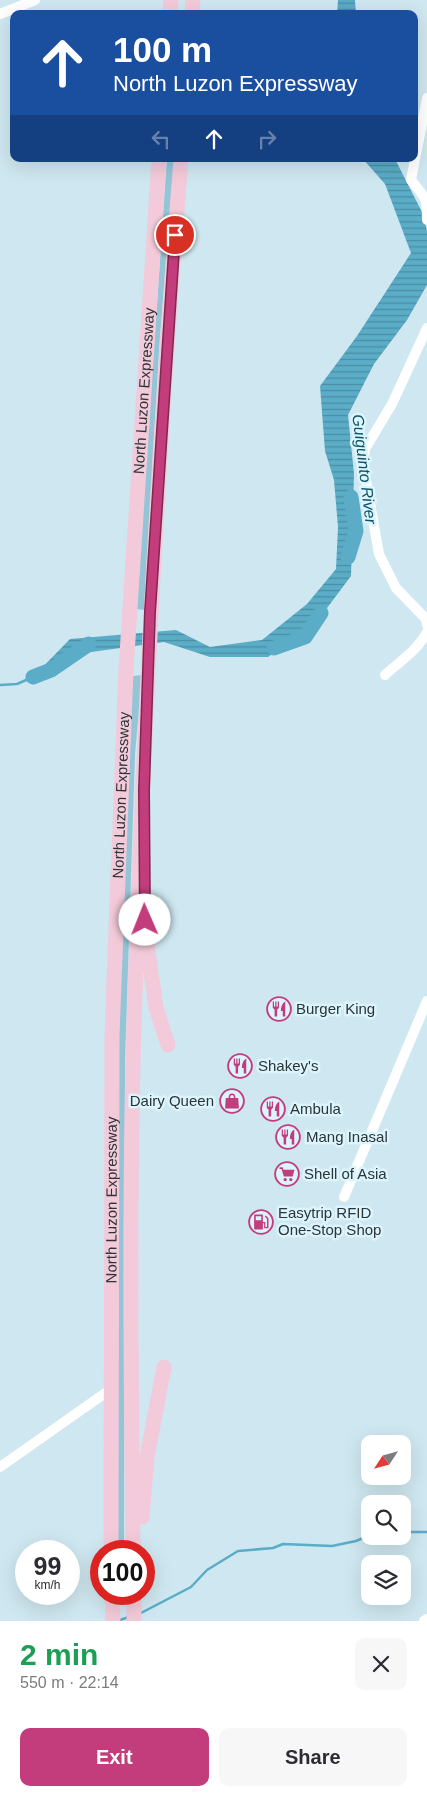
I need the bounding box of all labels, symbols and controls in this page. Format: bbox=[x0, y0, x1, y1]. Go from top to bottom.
icon: ahead bbox=[30, 30, 95, 95]
text: 100 m bbox=[113, 30, 212, 69]
text: North Luzon Expressway bbox=[113, 71, 358, 96]
icon: left bbox=[147, 125, 175, 153]
icon: ahead bbox=[200, 125, 228, 153]
icon: right bbox=[253, 125, 281, 153]
pin bbox=[154, 214, 196, 256]
icon: arrive bbox=[161, 221, 189, 249]
street label: North Luzon Expressway bbox=[130, 307, 157, 475]
water label: Guiguinto River bbox=[349, 413, 380, 525]
street label: North Luzon Expressway bbox=[109, 711, 132, 879]
position arrow bbox=[118, 893, 170, 945]
restaurant icon: Burger King bbox=[266, 996, 292, 1022]
place label: Burger King bbox=[296, 1000, 375, 1017]
restaurant icon: Shakey's bbox=[227, 1053, 253, 1079]
place label: Shakey's bbox=[258, 1057, 318, 1074]
shop icon: Dairy Queen bbox=[219, 1088, 245, 1114]
place label: Dairy Queen bbox=[130, 1092, 214, 1109]
restaurant icon: Ambula bbox=[260, 1096, 286, 1122]
place label: Ambula bbox=[290, 1100, 342, 1117]
street label: North Luzon Expressway bbox=[103, 1116, 120, 1283]
restaurant icon: Mang Inasal bbox=[275, 1124, 301, 1150]
place label: Mang Inasal bbox=[306, 1128, 388, 1145]
supermarket icon: Shell of Asia bbox=[274, 1161, 300, 1187]
place label: Shell of Asia bbox=[304, 1165, 387, 1182]
place label: Easytrip RFID One-Stop Shop bbox=[278, 1204, 381, 1238]
fuel station icon: Easytrip RFID One-Stop Shop bbox=[248, 1209, 274, 1235]
north arrow bbox=[361, 1435, 411, 1485]
map controls bbox=[361, 1435, 411, 1605]
button: search bbox=[361, 1495, 411, 1545]
speed limit sign: 100 bbox=[90, 1540, 155, 1605]
text: 99 bbox=[34, 1552, 61, 1580]
button: layers bbox=[361, 1555, 411, 1605]
text: km/h bbox=[34, 1578, 61, 1592]
text: 2 min bbox=[20, 1638, 98, 1671]
button: close bbox=[355, 1638, 407, 1690]
text: 550 m · 22:14 bbox=[20, 1674, 119, 1691]
button: Exit bbox=[20, 1728, 209, 1786]
button: Share bbox=[219, 1728, 407, 1786]

